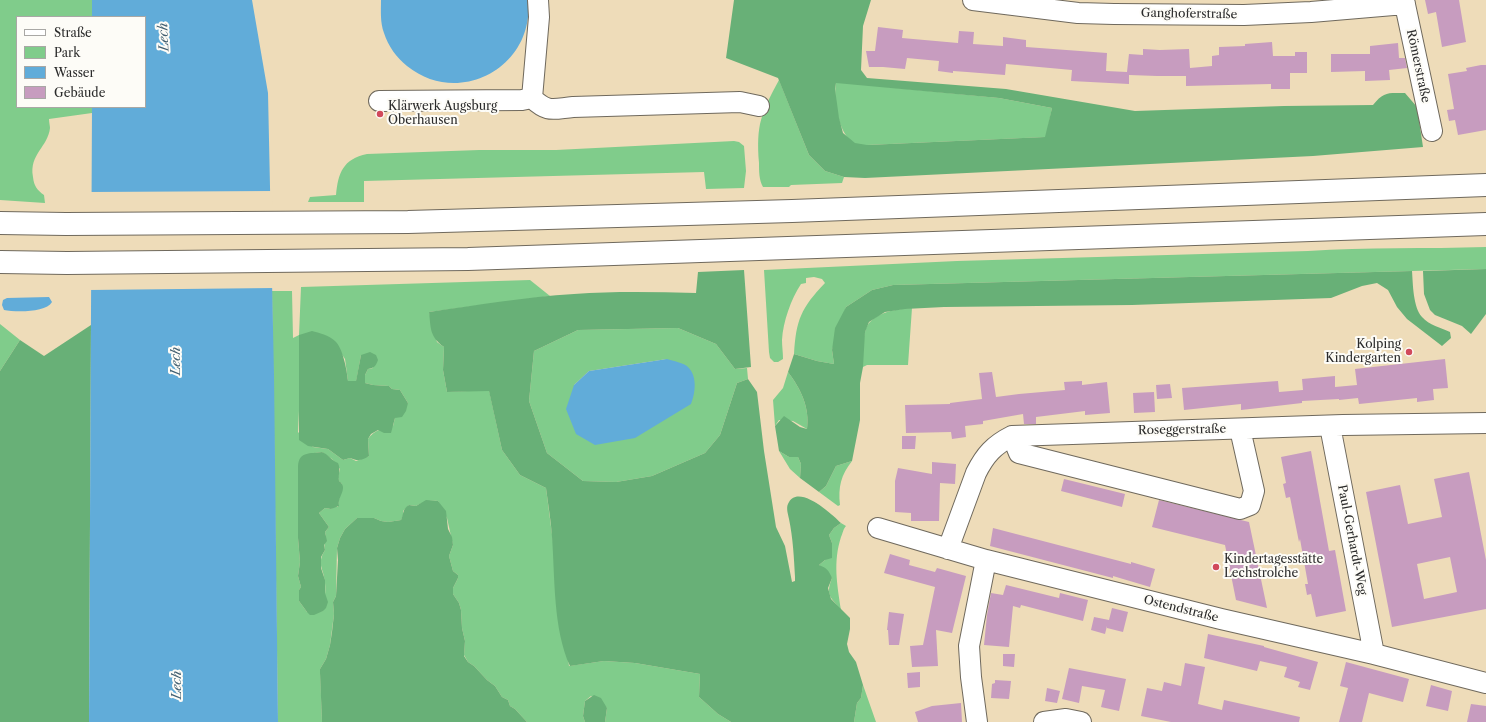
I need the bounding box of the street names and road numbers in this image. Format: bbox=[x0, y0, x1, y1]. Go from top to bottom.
street label: Ganghoferstraße bbox=[1141, 6, 1237, 22]
street label: Römerstraße bbox=[1403, 28, 1433, 104]
street label: Roseggerstraße bbox=[1138, 422, 1226, 438]
street label: Paul-Gerhardt-Weg bbox=[1334, 483, 1370, 597]
street label: Ostendstraße bbox=[1142, 593, 1220, 625]

